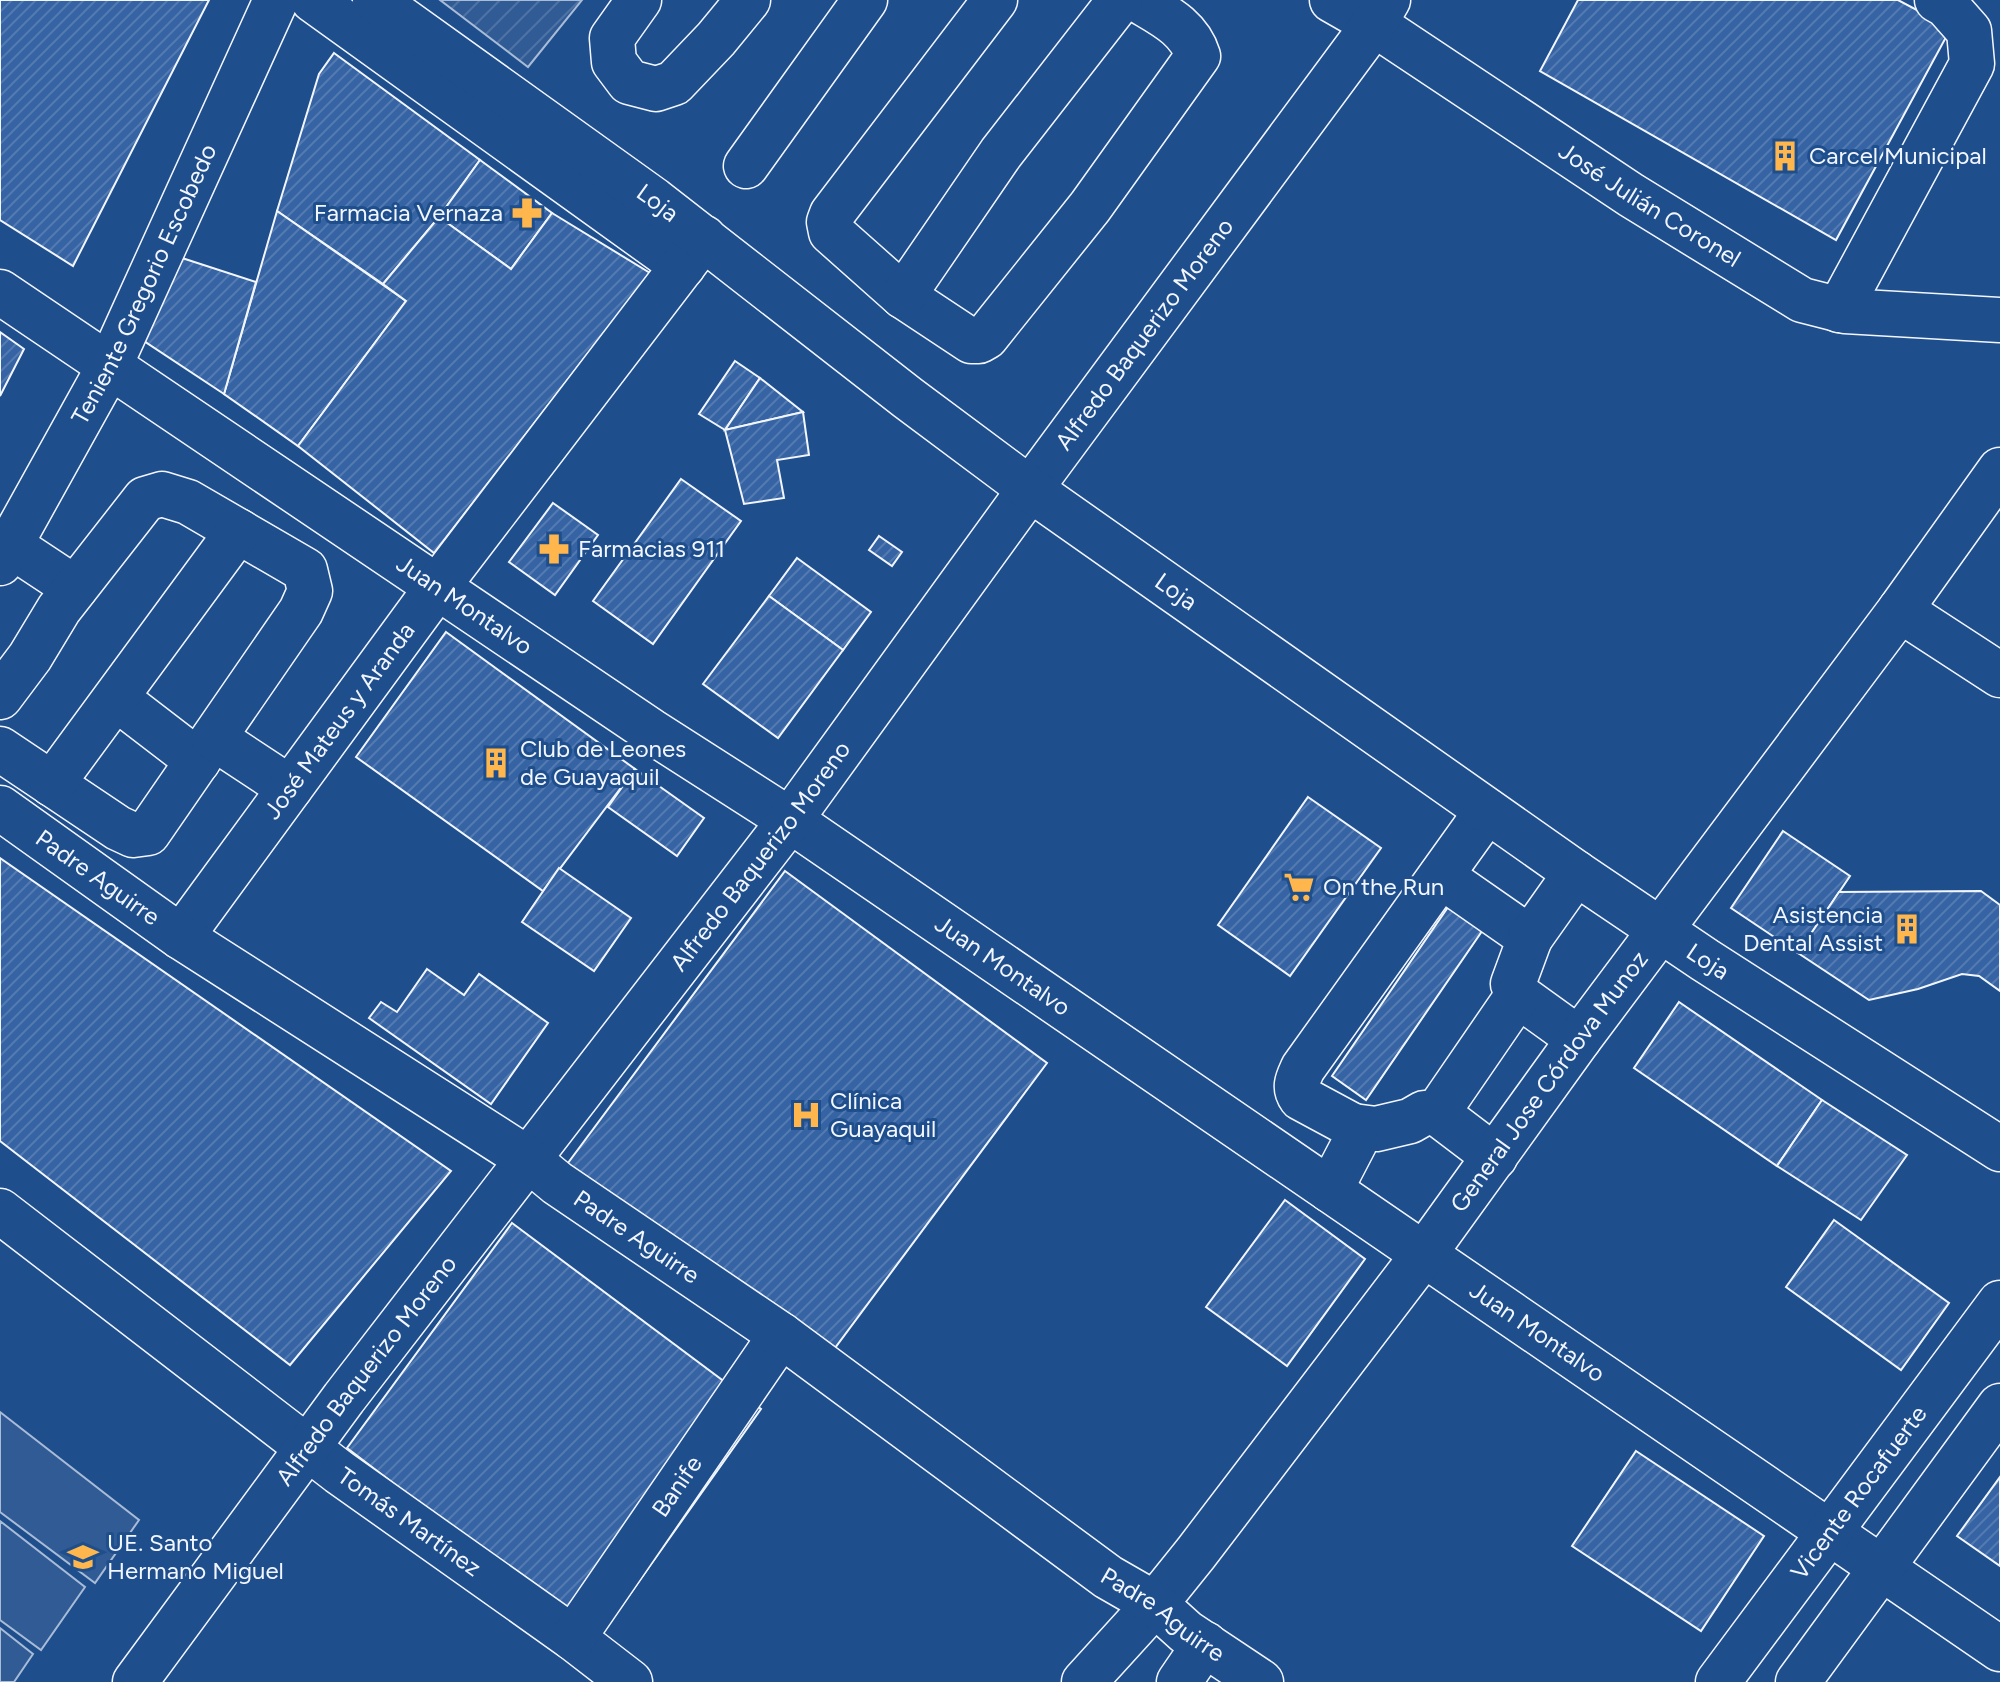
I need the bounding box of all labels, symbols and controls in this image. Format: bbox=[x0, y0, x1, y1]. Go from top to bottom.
street label: José Julián Coronel bbox=[1553, 136, 1746, 273]
street label: Teniente Gregorio Escobedo bbox=[65, 139, 223, 430]
building icon: Carcel Municipal bbox=[1768, 139, 1802, 173]
place label: Carcel Municipal bbox=[1809, 141, 1987, 170]
street label: Loja bbox=[631, 177, 685, 228]
pharmacy icon: Farmacia Vernaza bbox=[510, 196, 544, 230]
place label: Farmacia Vernaza bbox=[314, 198, 503, 227]
street label: Alfredo Baquerizo Moreno bbox=[1049, 212, 1239, 456]
pharmacy icon: Farmacias 911 bbox=[537, 532, 571, 566]
place label: Farmacias 911 bbox=[578, 534, 725, 563]
street label: Juan Montalvo bbox=[391, 549, 538, 661]
street label: Loja bbox=[1149, 566, 1203, 616]
street label: José Mateus y Aranda bbox=[257, 616, 421, 825]
place label: Club de Leones de Guayaquil bbox=[520, 734, 686, 791]
street label: Alfredo Baquerizo Moreno bbox=[664, 735, 856, 977]
building icon: Club de Leones de Guayaquil bbox=[479, 746, 513, 780]
street label: Padre Aguirre bbox=[30, 823, 166, 931]
supermarket icon: On the Run bbox=[1282, 870, 1316, 904]
place label: On the Run bbox=[1323, 872, 1444, 901]
place label: Asistencia Dental Assist bbox=[1743, 900, 1883, 957]
street label: Juan Montalvo bbox=[930, 909, 1076, 1022]
building icon: Asistencia Dental Assist bbox=[1890, 912, 1924, 946]
street label: Loja bbox=[1681, 937, 1735, 986]
street label: General Jose Córdova Munoz bbox=[1444, 945, 1654, 1218]
place label: Clínica Guayaquil bbox=[830, 1086, 936, 1143]
hospital icon: Clínica Guayaquil bbox=[789, 1098, 823, 1132]
street label: Padre Aguirre bbox=[568, 1184, 705, 1289]
street label: Alfredo Baquerizo Moreno bbox=[270, 1250, 463, 1491]
street label: Juan Montalvo bbox=[1464, 1275, 1611, 1388]
street label: Vicente Rocafuerte bbox=[1784, 1400, 1933, 1585]
street label: Banife bbox=[646, 1450, 708, 1522]
street label: Tomás Martínez bbox=[332, 1461, 487, 1582]
place label: UE. Santo Hermano Miguel bbox=[107, 1528, 284, 1585]
school or university icon: UE. Santo Hermano Miguel bbox=[66, 1540, 100, 1574]
street label: Padre Aguirre bbox=[1096, 1561, 1231, 1668]

